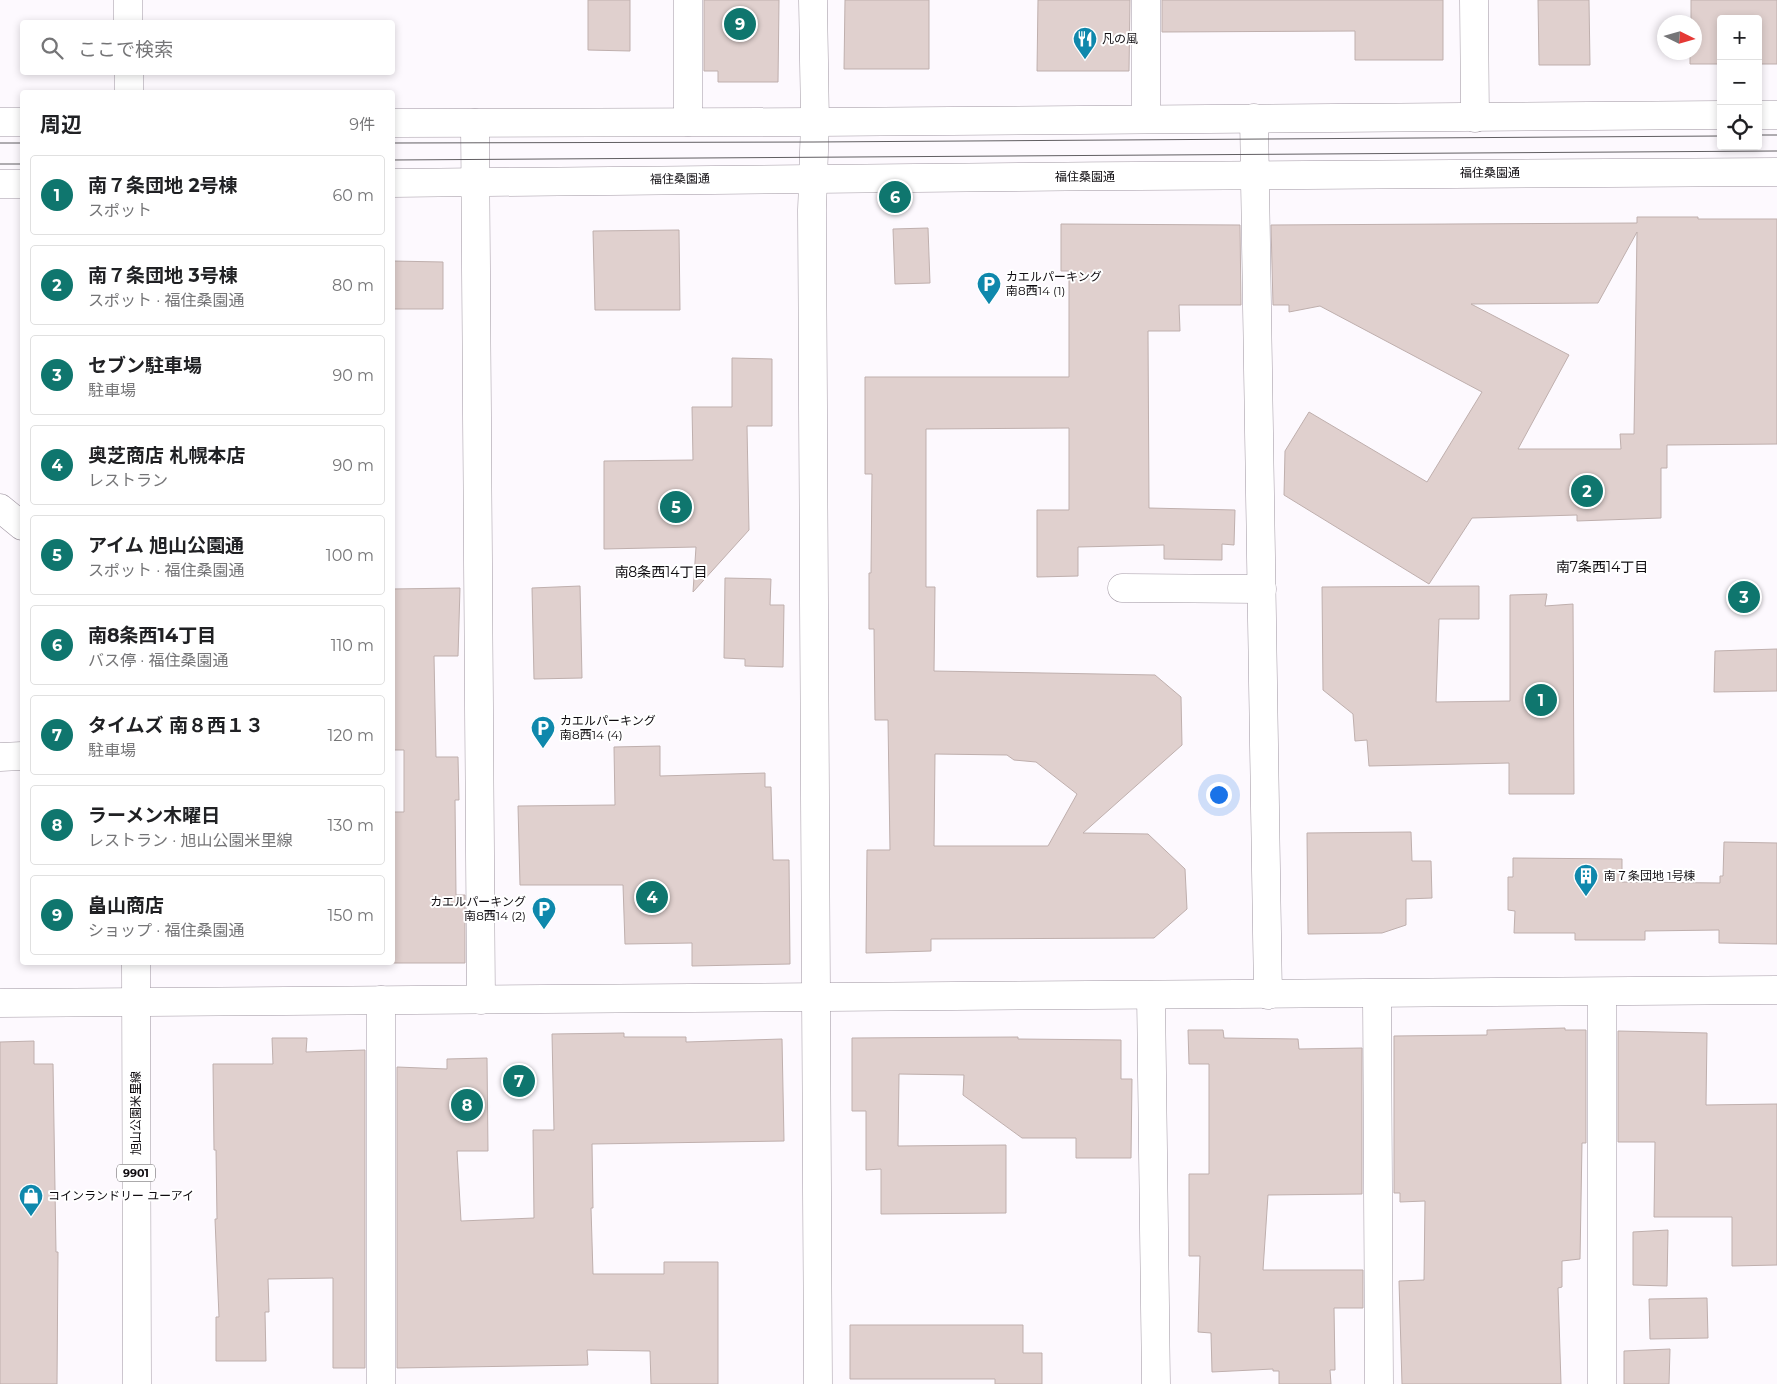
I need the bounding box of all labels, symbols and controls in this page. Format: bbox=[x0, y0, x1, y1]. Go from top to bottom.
pin: 9 bbox=[724, 5, 756, 43]
north arrow bbox=[1657, 15, 1702, 60]
map controls bbox=[1717, 15, 1762, 150]
button: + bbox=[1717, 15, 1762, 60]
search box bbox=[20, 20, 395, 75]
restaurant icon: 凡の風 bbox=[1072, 26, 1098, 60]
place label: 凡の風 bbox=[1102, 31, 1138, 46]
icon: search bbox=[38, 34, 66, 62]
text: ここで検索 bbox=[78, 38, 173, 61]
button: − bbox=[1717, 60, 1762, 105]
button: locate bbox=[1717, 105, 1762, 150]
text: 周辺 bbox=[40, 112, 82, 137]
text: 9件 bbox=[349, 115, 375, 134]
street label: 福住桑園通 bbox=[1460, 165, 1520, 180]
street label: 福住桑園通 bbox=[1055, 169, 1115, 184]
street label: 福住桑園通 bbox=[650, 170, 710, 187]
text: 南７条団地 2号棟 bbox=[88, 174, 238, 197]
pin: 6 bbox=[879, 178, 911, 216]
text: 1 bbox=[54, 186, 60, 205]
text: 60 m bbox=[332, 186, 374, 205]
text: スポット bbox=[88, 201, 152, 220]
text: 南７条団地 3号棟 bbox=[88, 264, 238, 287]
place label: カエルパーキング 南8西14 (1) bbox=[1006, 269, 1102, 298]
parking icon: カエルパーキング 南8西14 (1) bbox=[976, 271, 1002, 305]
text: 2 bbox=[52, 276, 62, 295]
text: 80 m bbox=[332, 276, 374, 295]
text: スポット · 福住桑園通 bbox=[88, 291, 244, 310]
text: セブン駐車場 bbox=[88, 354, 202, 377]
text: 3 bbox=[52, 366, 62, 385]
text: 90 m bbox=[332, 366, 374, 385]
text: 駐車場 bbox=[88, 381, 136, 400]
text: 奥芝商店 札幌本店 bbox=[88, 444, 245, 467]
text: 4 bbox=[51, 456, 63, 475]
text: 90 m bbox=[332, 456, 374, 475]
text: レストラン bbox=[88, 471, 168, 490]
pin: 2 bbox=[1571, 472, 1603, 510]
pin: 5 bbox=[660, 488, 692, 526]
text: アイム 旭山公園通 bbox=[88, 534, 244, 557]
text: 5 bbox=[52, 546, 62, 565]
text: 100 m bbox=[326, 546, 374, 565]
district label: 南7条西14丁目 bbox=[1556, 558, 1648, 576]
text: スポット · 福住桑園通 bbox=[88, 561, 244, 580]
district label: 南8条西14丁目 bbox=[614, 563, 708, 581]
pin: 3 bbox=[1728, 578, 1760, 616]
text: 南8条西14丁目 bbox=[88, 624, 216, 647]
text: 6 bbox=[52, 636, 62, 655]
text: 110 m bbox=[331, 636, 374, 655]
text: バス停 · 福住桑園通 bbox=[88, 651, 228, 670]
pin: 1 bbox=[1525, 681, 1557, 719]
place label: カエルパーキング 南8西14 (4) bbox=[560, 713, 656, 742]
text: タイムズ 南８西１３ bbox=[88, 714, 264, 737]
parking icon: カエルパーキング 南8西14 (4) bbox=[530, 715, 556, 749]
text: 7 bbox=[52, 726, 62, 745]
text: 120 m bbox=[327, 726, 374, 745]
text: 駐車場 bbox=[88, 741, 136, 760]
your location bbox=[1206, 782, 1232, 808]
text: ラーメン木曜日 bbox=[88, 804, 220, 827]
text: 8 bbox=[52, 816, 62, 835]
text: 130 m bbox=[327, 816, 374, 835]
text: レストラン · 旭山公園米里線 bbox=[88, 831, 292, 850]
building icon: 南７条団地 1号棟 bbox=[1573, 863, 1599, 897]
place label: 南７条団地 1号棟 bbox=[1604, 868, 1695, 883]
pin: 4 bbox=[636, 878, 668, 916]
text: 畠山商店 bbox=[88, 894, 164, 917]
place label: カエルパーキング 南8西14 (2) bbox=[430, 894, 526, 923]
parking icon: カエルパーキング 南8西14 (2) bbox=[531, 896, 557, 930]
text: 9 bbox=[52, 906, 62, 925]
text: 150 m bbox=[327, 906, 374, 925]
text: ショップ · 福住桑園通 bbox=[88, 921, 244, 940]
pin: 7 bbox=[503, 1062, 535, 1100]
street label: 旭山公園米里線 bbox=[128, 1071, 143, 1155]
pin: 8 bbox=[451, 1086, 483, 1124]
road number: 9901 bbox=[117, 1164, 155, 1182]
shop icon: コインランドリー ユーアイ bbox=[18, 1183, 44, 1217]
place label: コインランドリー ユーアイ bbox=[48, 1188, 194, 1203]

